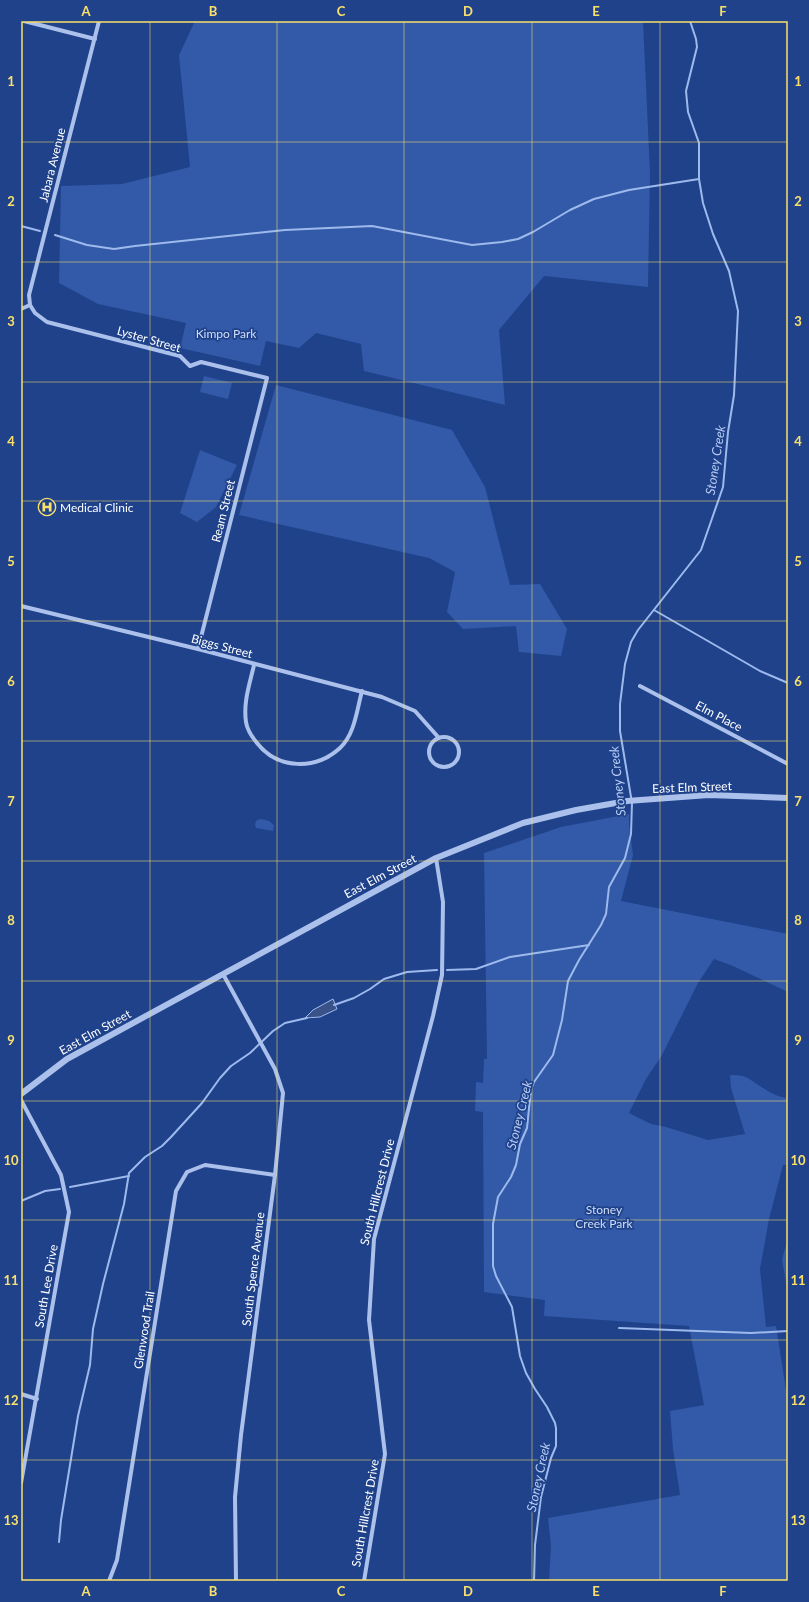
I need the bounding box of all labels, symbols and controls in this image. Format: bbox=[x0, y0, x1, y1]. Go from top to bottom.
text: A bbox=[80, 3, 91, 19]
text: B bbox=[209, 3, 218, 19]
text: C bbox=[337, 3, 346, 19]
text: D bbox=[463, 3, 473, 19]
text: E bbox=[592, 3, 600, 19]
text: F bbox=[719, 3, 727, 19]
text: 1 bbox=[7, 73, 15, 89]
text: 1 bbox=[794, 73, 802, 89]
street label: Jabara Avenue bbox=[36, 126, 68, 204]
text: 2 bbox=[7, 193, 15, 209]
text: 2 bbox=[794, 193, 802, 209]
text: 3 bbox=[7, 313, 15, 329]
text: 3 bbox=[794, 313, 802, 329]
street label: Lyster Street bbox=[115, 323, 183, 355]
park label: Kimpo Park bbox=[196, 326, 257, 341]
water label: Stoney Creek bbox=[702, 423, 729, 496]
text: 4 bbox=[7, 433, 15, 449]
text: 4 bbox=[794, 433, 802, 449]
street label: Ream Street bbox=[208, 477, 238, 544]
hospital icon: Medical Clinic bbox=[37, 497, 57, 517]
place label: Medical Clinic bbox=[60, 500, 134, 515]
text: 5 bbox=[7, 553, 15, 569]
text: 5 bbox=[794, 553, 802, 569]
street label: Biggs Street bbox=[190, 631, 255, 662]
text: 6 bbox=[7, 673, 15, 689]
text: 6 bbox=[794, 673, 802, 689]
street label: Elm Place bbox=[693, 698, 745, 734]
water label: Stoney Creek bbox=[605, 744, 629, 817]
street label: East Elm Street bbox=[652, 778, 733, 796]
text: 7 bbox=[7, 793, 15, 809]
text: 7 bbox=[794, 793, 802, 809]
street label: East Elm Street bbox=[341, 850, 419, 901]
text: 8 bbox=[7, 912, 15, 928]
text: 8 bbox=[794, 912, 802, 928]
street label: East Elm Street bbox=[57, 1006, 134, 1058]
text: 9 bbox=[7, 1032, 15, 1048]
text: 9 bbox=[794, 1032, 802, 1048]
water label: Stoney Creek bbox=[503, 1078, 535, 1151]
street label: South Hillcrest Drive bbox=[357, 1137, 397, 1247]
text: 10 bbox=[3, 1152, 19, 1168]
text: 10 bbox=[790, 1152, 806, 1168]
park label: Stoney Creek Park bbox=[575, 1202, 634, 1231]
street label: South Spence Avenue bbox=[239, 1211, 267, 1327]
street label: South Lee Drive bbox=[31, 1243, 61, 1329]
text: 11 bbox=[3, 1272, 19, 1288]
text: 11 bbox=[790, 1272, 806, 1288]
street label: Glenwood Trail bbox=[130, 1290, 158, 1370]
text: 12 bbox=[3, 1392, 19, 1408]
text: 12 bbox=[790, 1392, 806, 1408]
water label: Stoney Creek bbox=[523, 1440, 553, 1513]
street label: South Hillcrest Drive bbox=[348, 1458, 382, 1568]
text: 13 bbox=[3, 1512, 19, 1528]
text: 13 bbox=[790, 1512, 806, 1528]
text: A bbox=[80, 1583, 91, 1599]
text: B bbox=[209, 1583, 218, 1599]
text: C bbox=[337, 1583, 346, 1599]
text: D bbox=[463, 1583, 473, 1599]
text: E bbox=[592, 1583, 600, 1599]
text: F bbox=[719, 1583, 727, 1599]

